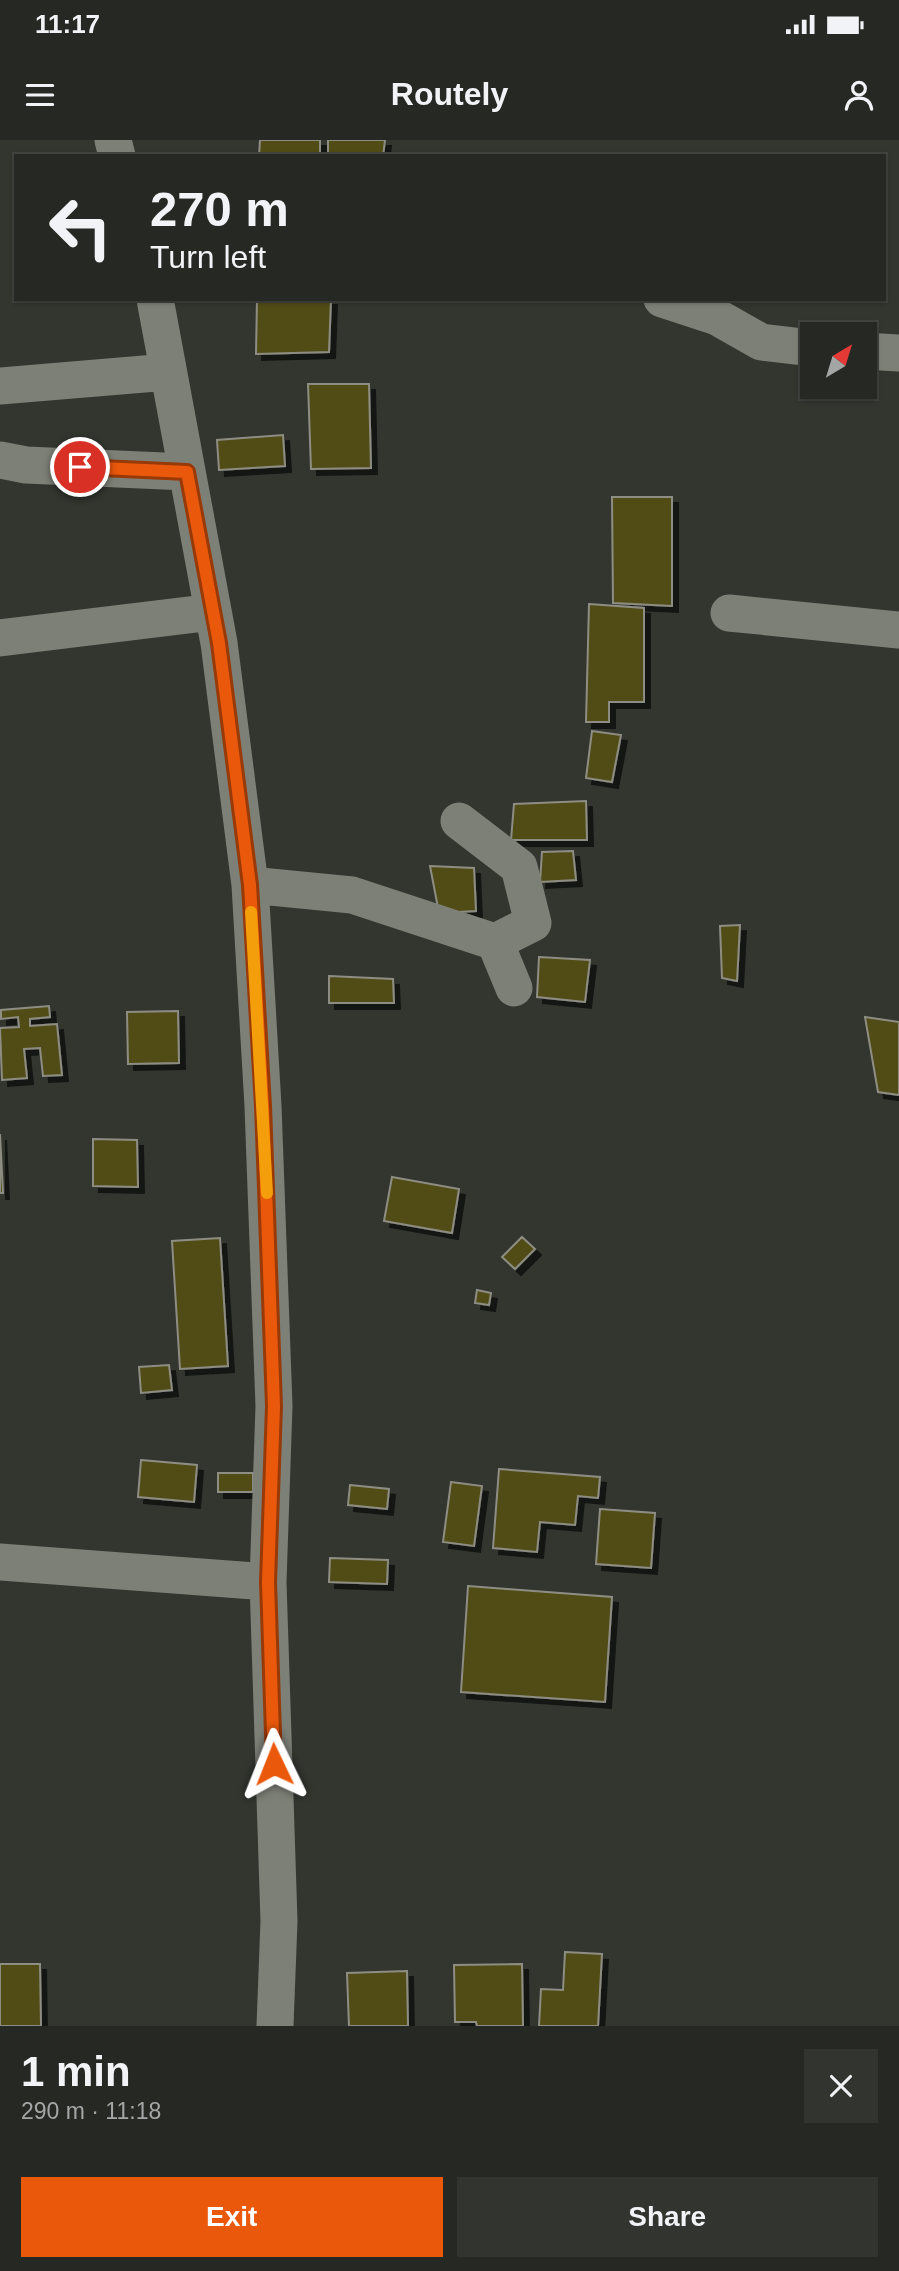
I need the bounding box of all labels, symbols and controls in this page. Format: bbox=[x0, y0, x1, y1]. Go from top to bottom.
text: 11:17 bbox=[35, 9, 100, 39]
icon: menu bbox=[21, 76, 59, 114]
text: Routely bbox=[391, 76, 508, 112]
icon: person bbox=[840, 76, 878, 114]
icon: left bbox=[35, 182, 126, 273]
text: 270 m bbox=[150, 182, 289, 236]
text: Turn left bbox=[150, 239, 266, 275]
north arrow bbox=[800, 322, 877, 399]
map controls bbox=[800, 322, 877, 399]
pin bbox=[50, 437, 110, 497]
icon: arrive bbox=[61, 448, 99, 486]
position arrow bbox=[237, 1727, 311, 1801]
text: 1 min bbox=[21, 2048, 131, 2095]
button: close bbox=[804, 2049, 878, 2123]
text: 290 m · 11:18 bbox=[21, 2098, 161, 2124]
button: Exit bbox=[21, 2177, 443, 2257]
button: Share bbox=[457, 2177, 878, 2257]

